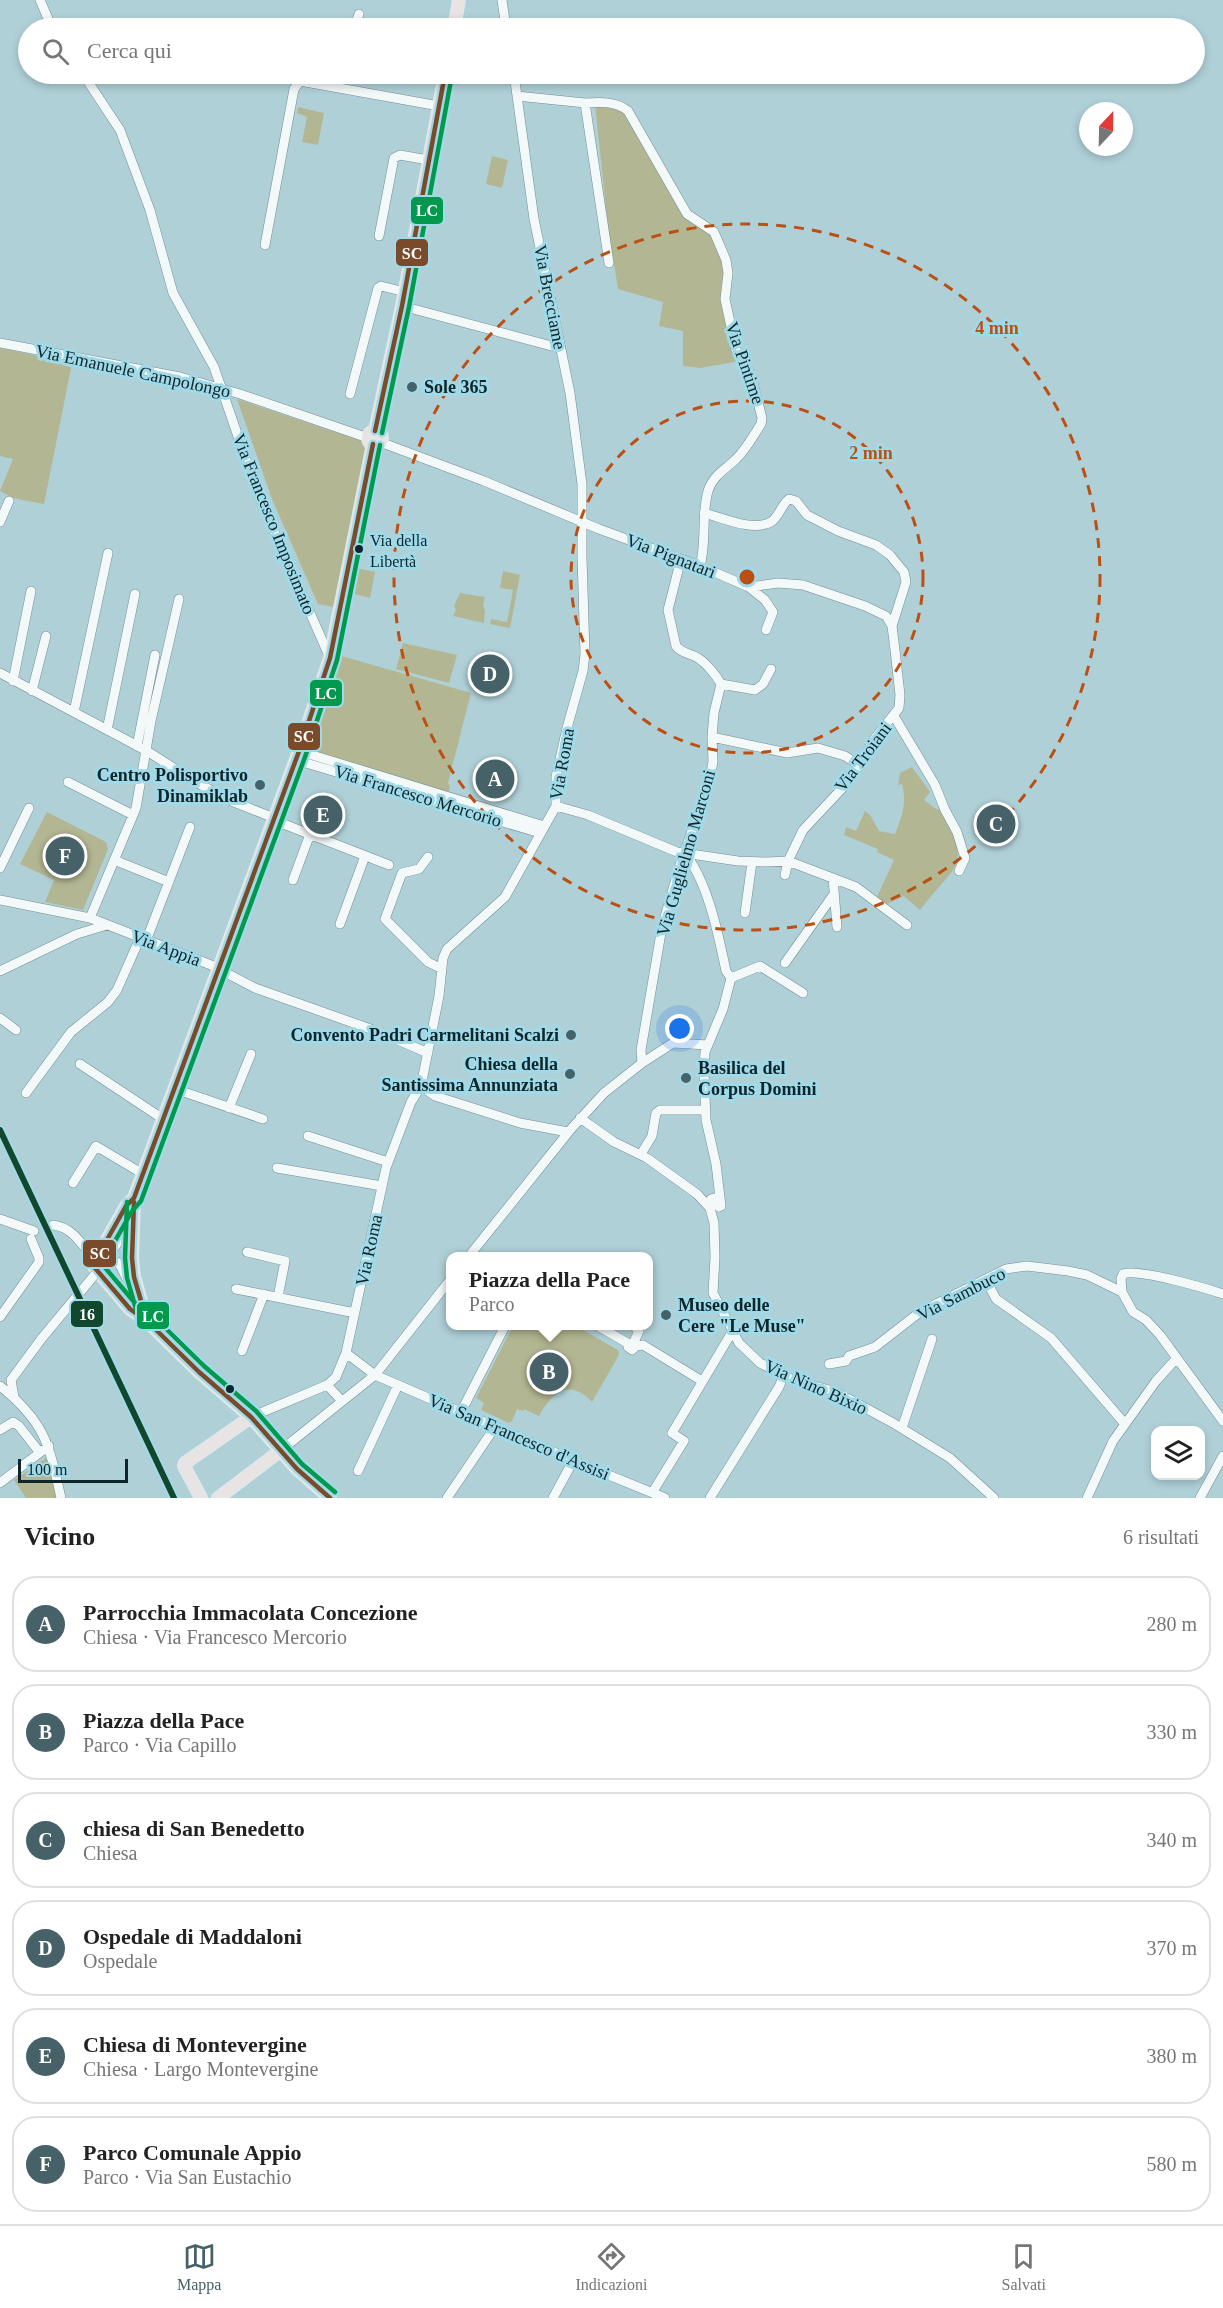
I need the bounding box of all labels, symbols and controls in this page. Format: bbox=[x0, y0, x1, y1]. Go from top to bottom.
search box bbox=[18, 18, 1205, 84]
icon: search bbox=[39, 35, 72, 68]
text: Cerca qui bbox=[87, 38, 172, 63]
north arrow bbox=[1079, 102, 1133, 156]
line badge: LC bbox=[410, 196, 444, 225]
text: LC bbox=[416, 202, 438, 219]
line badge: SC bbox=[395, 238, 429, 267]
street label: Via Brecciame bbox=[530, 243, 570, 351]
text: SC bbox=[402, 245, 422, 262]
text: 4 min bbox=[975, 318, 1019, 338]
street label: Via Pintime bbox=[722, 319, 768, 407]
street label: Via Emanuele Campolongo bbox=[34, 341, 232, 401]
place label: Sole 365 bbox=[424, 377, 488, 397]
marker: Sole 365 bbox=[405, 380, 419, 394]
street label: Via Francesco Imposimato bbox=[229, 431, 319, 617]
text: 2 min bbox=[849, 443, 893, 463]
street label: Via Pignatari bbox=[623, 530, 719, 582]
place label: Via della Libertà bbox=[370, 532, 427, 570]
marker: Via della Libertà bbox=[353, 543, 365, 555]
centre of rings bbox=[737, 567, 757, 587]
pin: D bbox=[470, 652, 510, 696]
line badge: LC bbox=[309, 679, 343, 707]
text: LC bbox=[315, 685, 337, 702]
street label: Via Troiani bbox=[831, 718, 895, 796]
line badge: SC bbox=[287, 722, 321, 751]
street label: Via Roma bbox=[546, 727, 578, 801]
text: SC bbox=[294, 728, 314, 745]
pin: A bbox=[476, 756, 514, 802]
street label: Via Francesco Mercorio bbox=[332, 761, 504, 831]
place label: Centro Polisportivo Dinamiklab bbox=[97, 765, 248, 806]
street label: Via Guglielmo Marconi bbox=[653, 768, 719, 938]
marker: Centro Polisportivo Dinamiklab bbox=[253, 778, 267, 792]
pin: E bbox=[304, 792, 342, 838]
pin: C bbox=[976, 802, 1016, 846]
pin: F bbox=[46, 834, 84, 878]
street label: Via Appia bbox=[129, 926, 203, 970]
your location bbox=[665, 1014, 694, 1043]
place label: Convento Padri Carmelitani Scalzi bbox=[291, 1025, 559, 1045]
marker: Convento Padri Carmelitani Scalzi bbox=[564, 1028, 578, 1042]
place label: Chiesa della Santissima Annunziata bbox=[381, 1054, 558, 1095]
place label: Basilica del Corpus Domini bbox=[698, 1058, 817, 1099]
marker: Chiesa della Santissima Annunziata bbox=[563, 1067, 577, 1081]
marker: Basilica del Corpus Domini bbox=[679, 1071, 693, 1085]
street label: Via Roma bbox=[352, 1213, 386, 1287]
line badge: SC bbox=[82, 1239, 117, 1268]
text: SC bbox=[90, 1245, 110, 1262]
popup bbox=[446, 1252, 653, 1330]
street label: Via Sambuco bbox=[914, 1263, 1008, 1325]
text: Piazza della Pace bbox=[469, 1267, 630, 1292]
text: Parco bbox=[469, 1293, 514, 1315]
place label: Museo delle Cere "Le Muse" bbox=[678, 1295, 806, 1336]
line badge: 16 bbox=[70, 1300, 104, 1328]
line badge: LC bbox=[136, 1301, 170, 1330]
text: 16 bbox=[79, 1306, 95, 1323]
text: LC bbox=[142, 1308, 164, 1325]
marker: Museo delle Cere "Le Muse" bbox=[659, 1308, 673, 1322]
pin: B bbox=[530, 1350, 568, 1394]
street label: Via Nino Bixio bbox=[762, 1356, 870, 1418]
unlabelled marker bbox=[224, 1383, 236, 1395]
street label: Via San Francesco d'Assisi bbox=[426, 1390, 612, 1484]
map controls bbox=[1151, 1426, 1205, 1480]
button: layers bbox=[1151, 1426, 1205, 1480]
scale bar bbox=[18, 1456, 128, 1484]
text: 100 m bbox=[27, 1461, 67, 1478]
text: Vicino bbox=[24, 1522, 95, 1551]
text: 6 risultati bbox=[1123, 1526, 1199, 1548]
text: Parrocchia Immacolata Concezione bbox=[83, 1600, 417, 1625]
text: A bbox=[38, 1613, 53, 1635]
text: 280 m bbox=[1146, 1613, 1197, 1635]
text: Chiesa · Via Francesco Mercorio bbox=[83, 1626, 347, 1648]
text: Piazza della Pace bbox=[83, 1708, 244, 1733]
text: B bbox=[39, 1721, 52, 1743]
text: 330 m bbox=[1146, 1721, 1197, 1743]
text: Parco · Via Capillo bbox=[83, 1734, 236, 1756]
text: chiesa di San Benedetto bbox=[83, 1816, 305, 1841]
text: C bbox=[38, 1829, 53, 1851]
text: 340 m bbox=[1146, 1829, 1197, 1851]
text: Chiesa bbox=[83, 1842, 137, 1864]
text: Ospedale di Maddaloni bbox=[83, 1924, 302, 1949]
text: D bbox=[38, 1937, 53, 1959]
text: 370 m bbox=[1146, 1937, 1197, 1959]
text: Ospedale bbox=[83, 1950, 157, 1972]
text: Chiesa di Montevergine bbox=[83, 2032, 307, 2057]
text: E bbox=[39, 2045, 52, 2067]
text: 380 m bbox=[1146, 2045, 1197, 2067]
text: Chiesa · Largo Montevergine bbox=[83, 2058, 318, 2080]
text: Parco Comunale Appio bbox=[83, 2140, 301, 2165]
text: F bbox=[39, 2153, 52, 2175]
text: 580 m bbox=[1146, 2153, 1197, 2175]
text: Parco · Via San Eustachio bbox=[83, 2166, 291, 2188]
tab: Mappa bbox=[177, 2240, 221, 2294]
tab: Indicazioni bbox=[576, 2240, 647, 2294]
tab: Salvati bbox=[1002, 2240, 1046, 2294]

